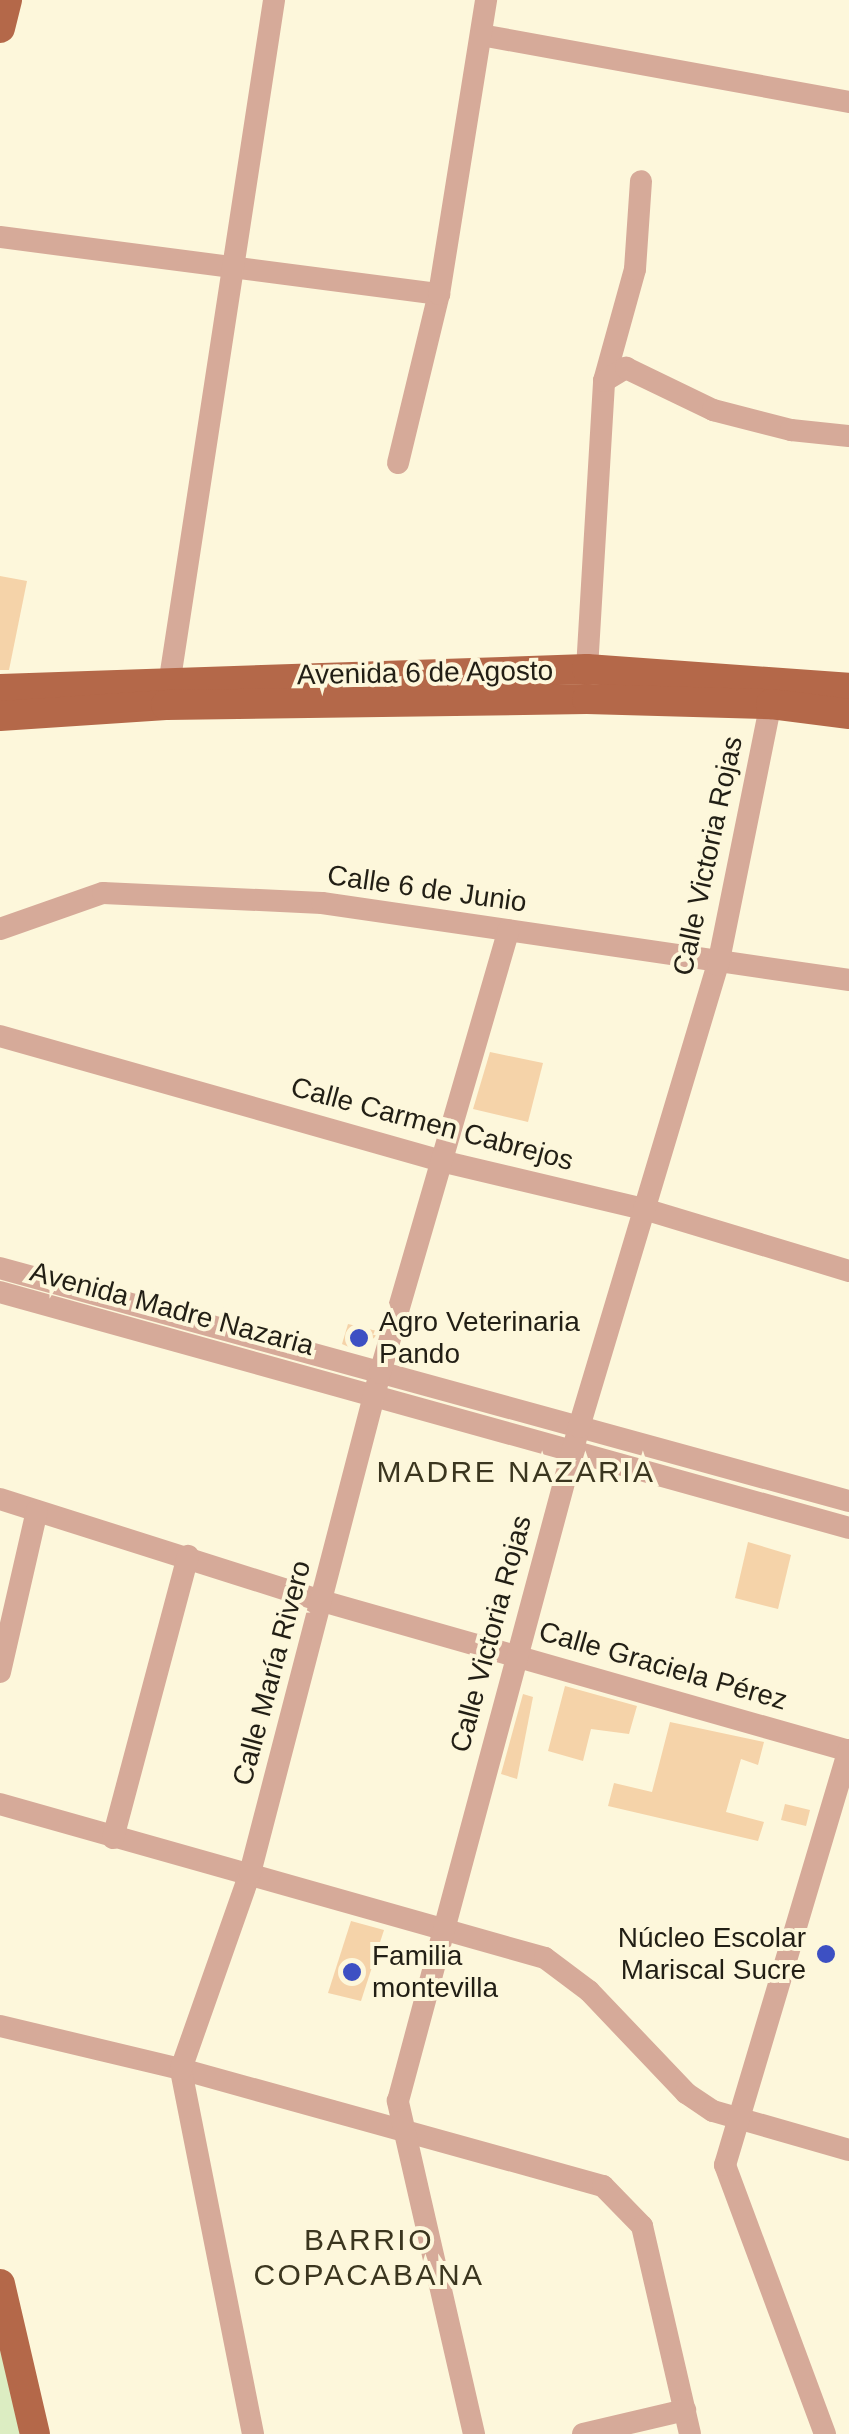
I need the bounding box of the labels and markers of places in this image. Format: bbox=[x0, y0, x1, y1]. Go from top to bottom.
place label: Agro Veterinaria Pando bbox=[379, 1305, 580, 1371]
marker: Agro Veterinaria Pando bbox=[348, 1327, 370, 1349]
place label: Núcleo Escolar Mariscal Sucre bbox=[618, 1921, 806, 1987]
place label: Familia montevilla bbox=[372, 1939, 498, 2005]
marker: Núcleo Escolar Mariscal Sucre bbox=[815, 1943, 837, 1965]
marker: Familia montevilla bbox=[341, 1961, 363, 1983]

